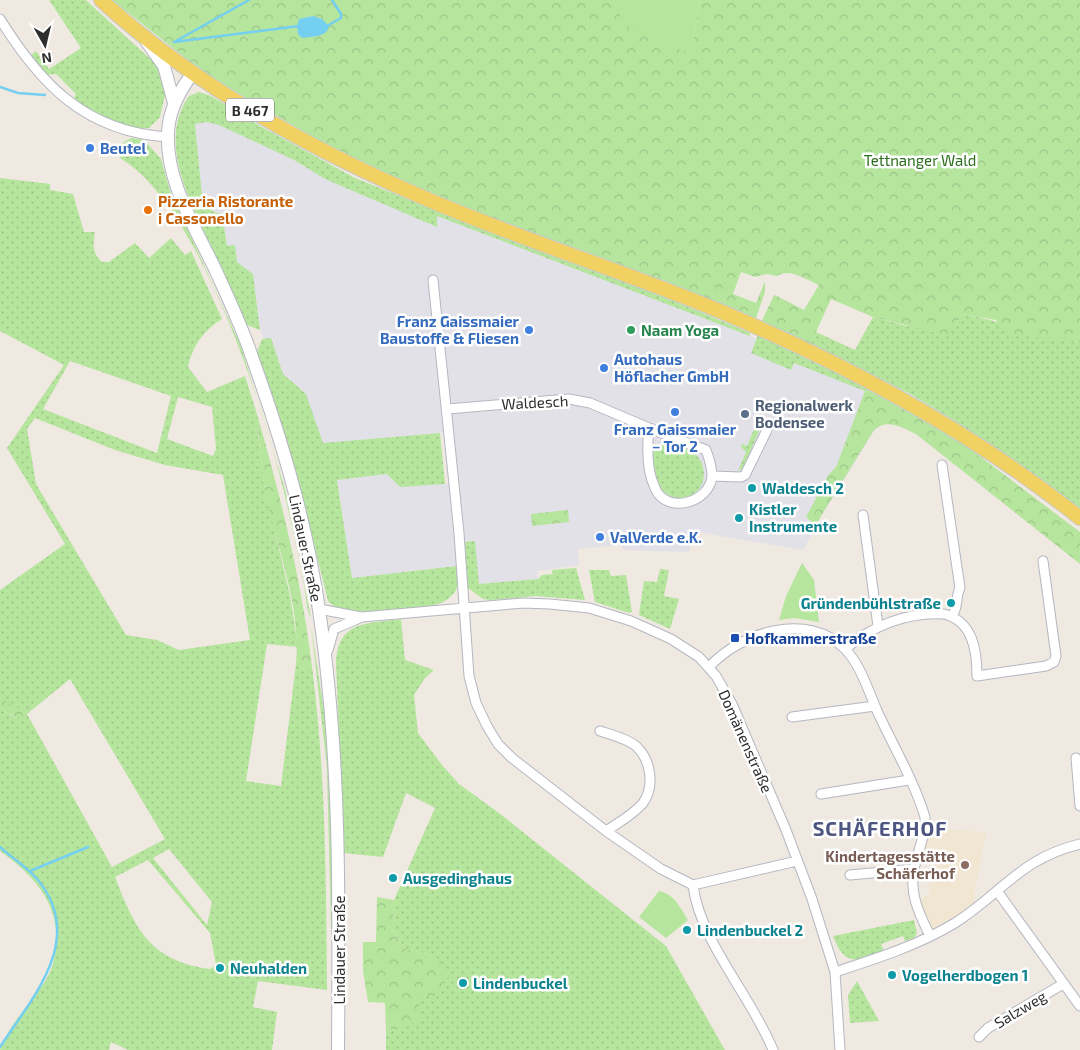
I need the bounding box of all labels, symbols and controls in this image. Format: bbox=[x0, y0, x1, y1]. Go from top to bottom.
north arrow bbox=[20, 20, 70, 70]
text: N bbox=[41, 49, 53, 67]
road number: B 467 bbox=[226, 98, 274, 122]
place label: Beutel bbox=[100, 139, 147, 157]
marker: Beutel bbox=[84, 142, 96, 154]
park label: Tettnanger Wald bbox=[864, 151, 976, 169]
place label: Pizzeria Ristorante i Cassonello bbox=[158, 192, 293, 227]
marker: Pizzeria Ristorante i Cassonello bbox=[142, 204, 154, 216]
place label: Franz Gaissmaier Baustoffe & Fliesen bbox=[380, 312, 520, 347]
place label: Naam Yoga bbox=[641, 321, 719, 339]
marker: Franz Gaissmaier Baustoffe & Fliesen bbox=[523, 324, 535, 336]
marker: Naam Yoga bbox=[625, 324, 637, 336]
place label: Autohaus Höflacher GmbH bbox=[614, 350, 729, 385]
marker: Autohaus Höflacher GmbH bbox=[598, 362, 610, 374]
street label: Waldesch bbox=[501, 391, 569, 413]
place label: Regionalwerk Bodensee bbox=[755, 396, 854, 431]
marker: Franz Gaissmaier – Tor 2 bbox=[669, 406, 681, 418]
marker: Regionalwerk Bodensee bbox=[739, 408, 751, 420]
place label: Franz Gaissmaier – Tor 2 bbox=[614, 420, 737, 455]
place label: Waldesch 2 bbox=[762, 479, 844, 497]
marker: Waldesch 2 bbox=[746, 482, 758, 494]
street label: Lindauer Straße bbox=[286, 493, 326, 603]
place label: Kistler Instrumente bbox=[749, 500, 837, 535]
marker: Kistler Instrumente bbox=[733, 512, 745, 524]
place label: ValVerde e.K. bbox=[610, 528, 702, 546]
marker: ValVerde e.K. bbox=[594, 531, 606, 543]
place label: Gründenbühlstraße bbox=[801, 594, 941, 612]
marker: Gründenbühlstraße bbox=[945, 597, 957, 609]
place label: Hofkammerstraße bbox=[745, 629, 877, 647]
marker: Hofkammerstraße bbox=[729, 632, 741, 644]
street label: Domänenstraße bbox=[715, 687, 777, 795]
district label: SCHÄFERHOF bbox=[813, 816, 947, 840]
place label: Kindertagesstätte Schäferhof bbox=[825, 847, 956, 882]
marker: Kindertagesstätte Schäferhof bbox=[959, 859, 971, 871]
place label: Ausgedinghaus bbox=[403, 869, 512, 887]
marker: Ausgedinghaus bbox=[387, 872, 399, 884]
street label: Lindauer Straße bbox=[330, 895, 348, 1005]
place label: Lindenbuckel 2 bbox=[697, 921, 803, 939]
marker: Lindenbuckel 2 bbox=[681, 924, 693, 936]
place label: Neuhalden bbox=[230, 959, 307, 977]
marker: Neuhalden bbox=[214, 962, 226, 974]
place label: Vogelherdbogen 1 bbox=[902, 966, 1028, 984]
marker: Vogelherdbogen 1 bbox=[886, 969, 898, 981]
place label: Lindenbuckel bbox=[473, 974, 568, 992]
marker: Lindenbuckel bbox=[457, 977, 469, 989]
street label: Salzweg bbox=[991, 986, 1050, 1032]

